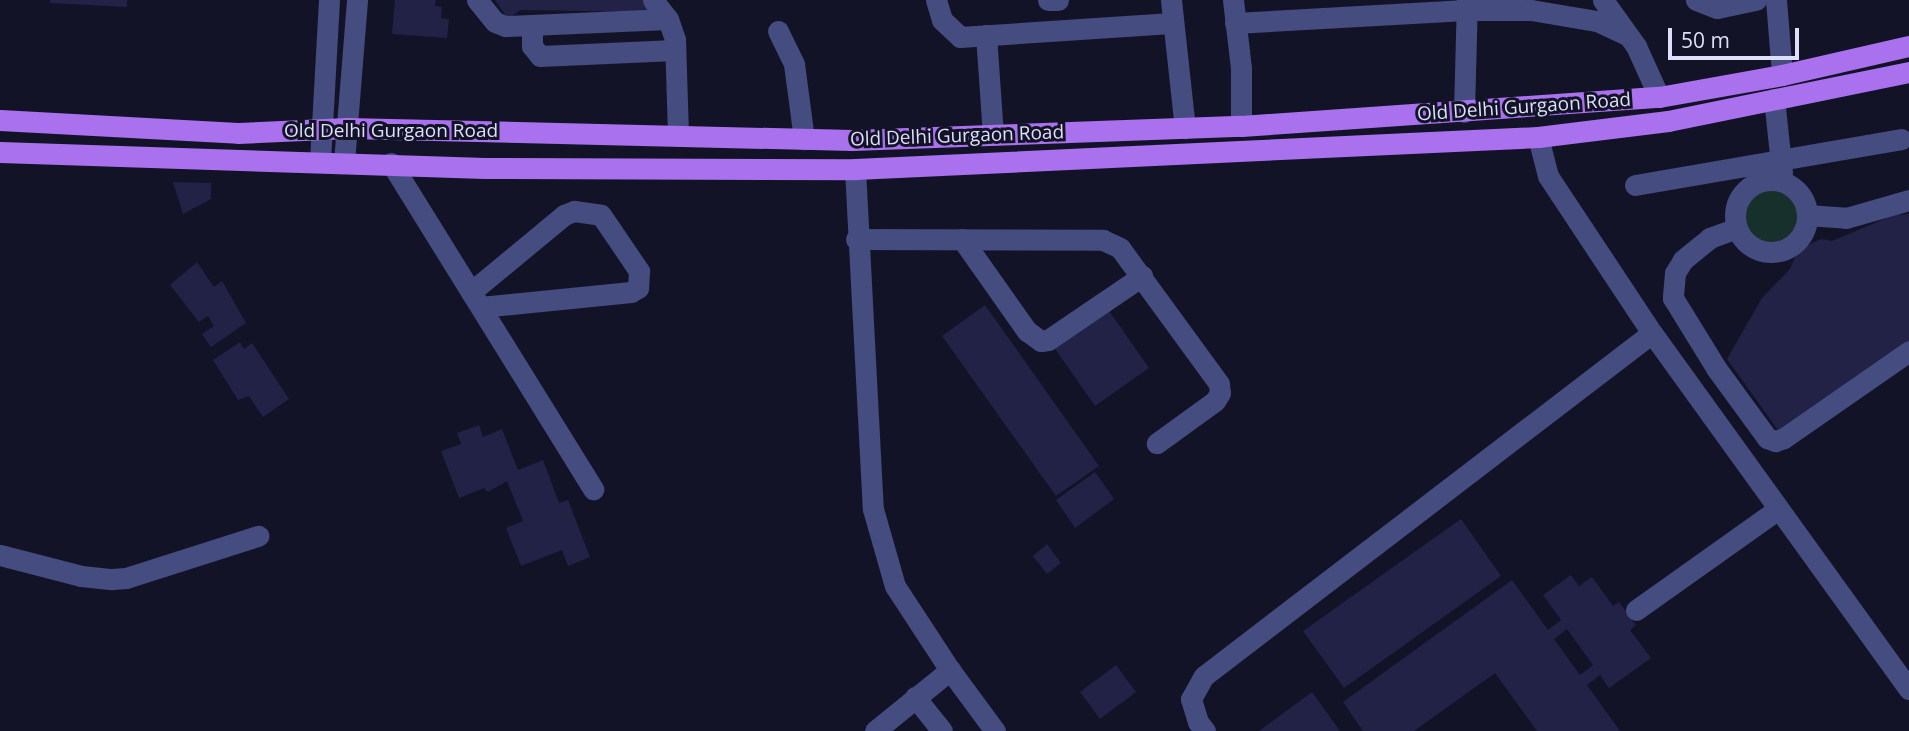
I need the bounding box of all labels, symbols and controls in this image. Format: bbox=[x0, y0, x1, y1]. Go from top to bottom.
scale bar bbox=[1671, 14, 1802, 58]
text: 50 m bbox=[1681, 26, 1730, 54]
street label: Old Delhi Gurgaon Road bbox=[1416, 88, 1632, 126]
street label: Old Delhi Gurgaon Road bbox=[284, 120, 498, 142]
street label: Old Delhi Gurgaon Road bbox=[850, 121, 1064, 151]

